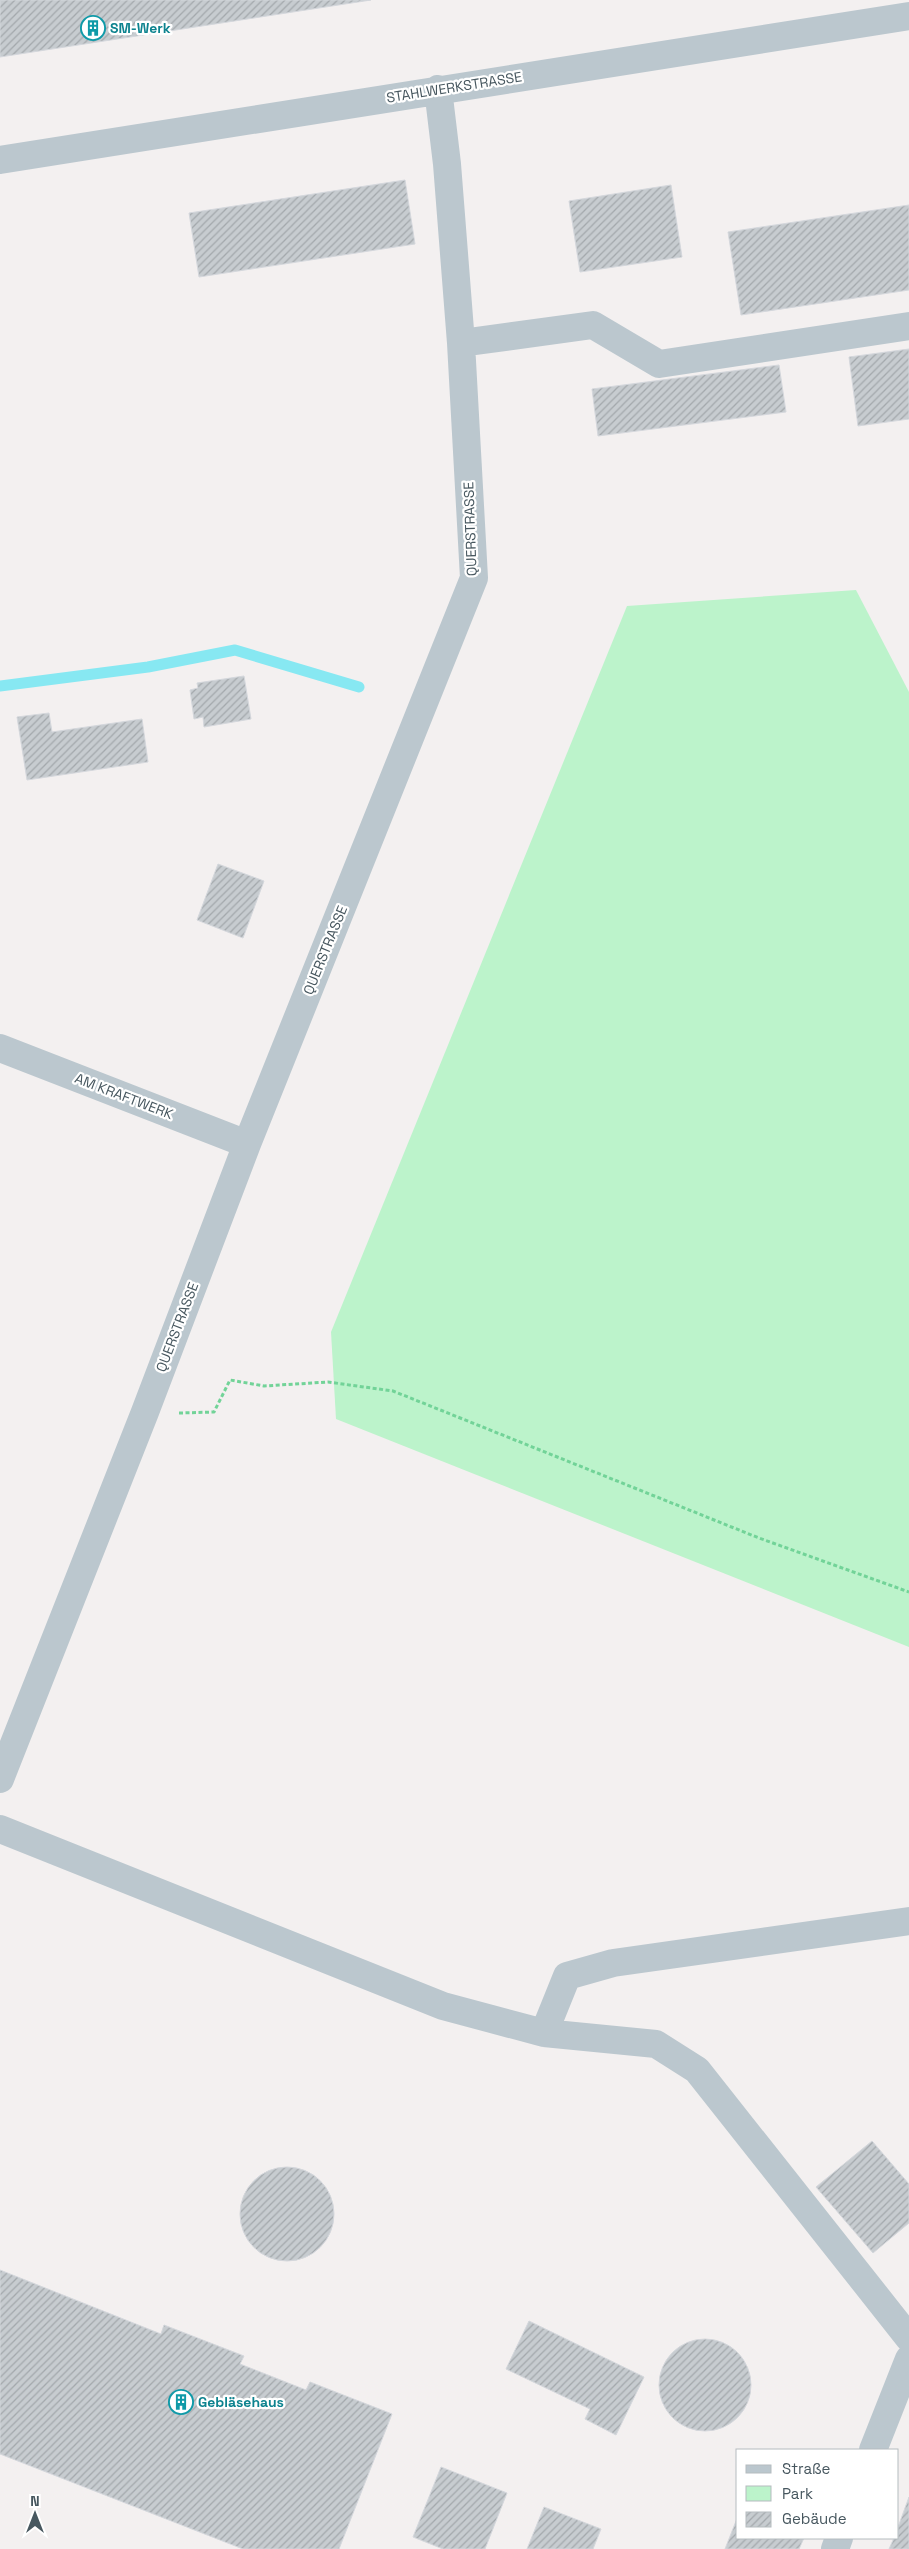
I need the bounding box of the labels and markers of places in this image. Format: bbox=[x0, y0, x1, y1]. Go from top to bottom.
building icon: SM-Werk bbox=[80, 15, 106, 41]
place label: SM-Werk bbox=[110, 19, 171, 37]
building icon: Gebläsehaus bbox=[168, 2389, 194, 2415]
place label: Gebläsehaus bbox=[198, 2393, 284, 2411]

